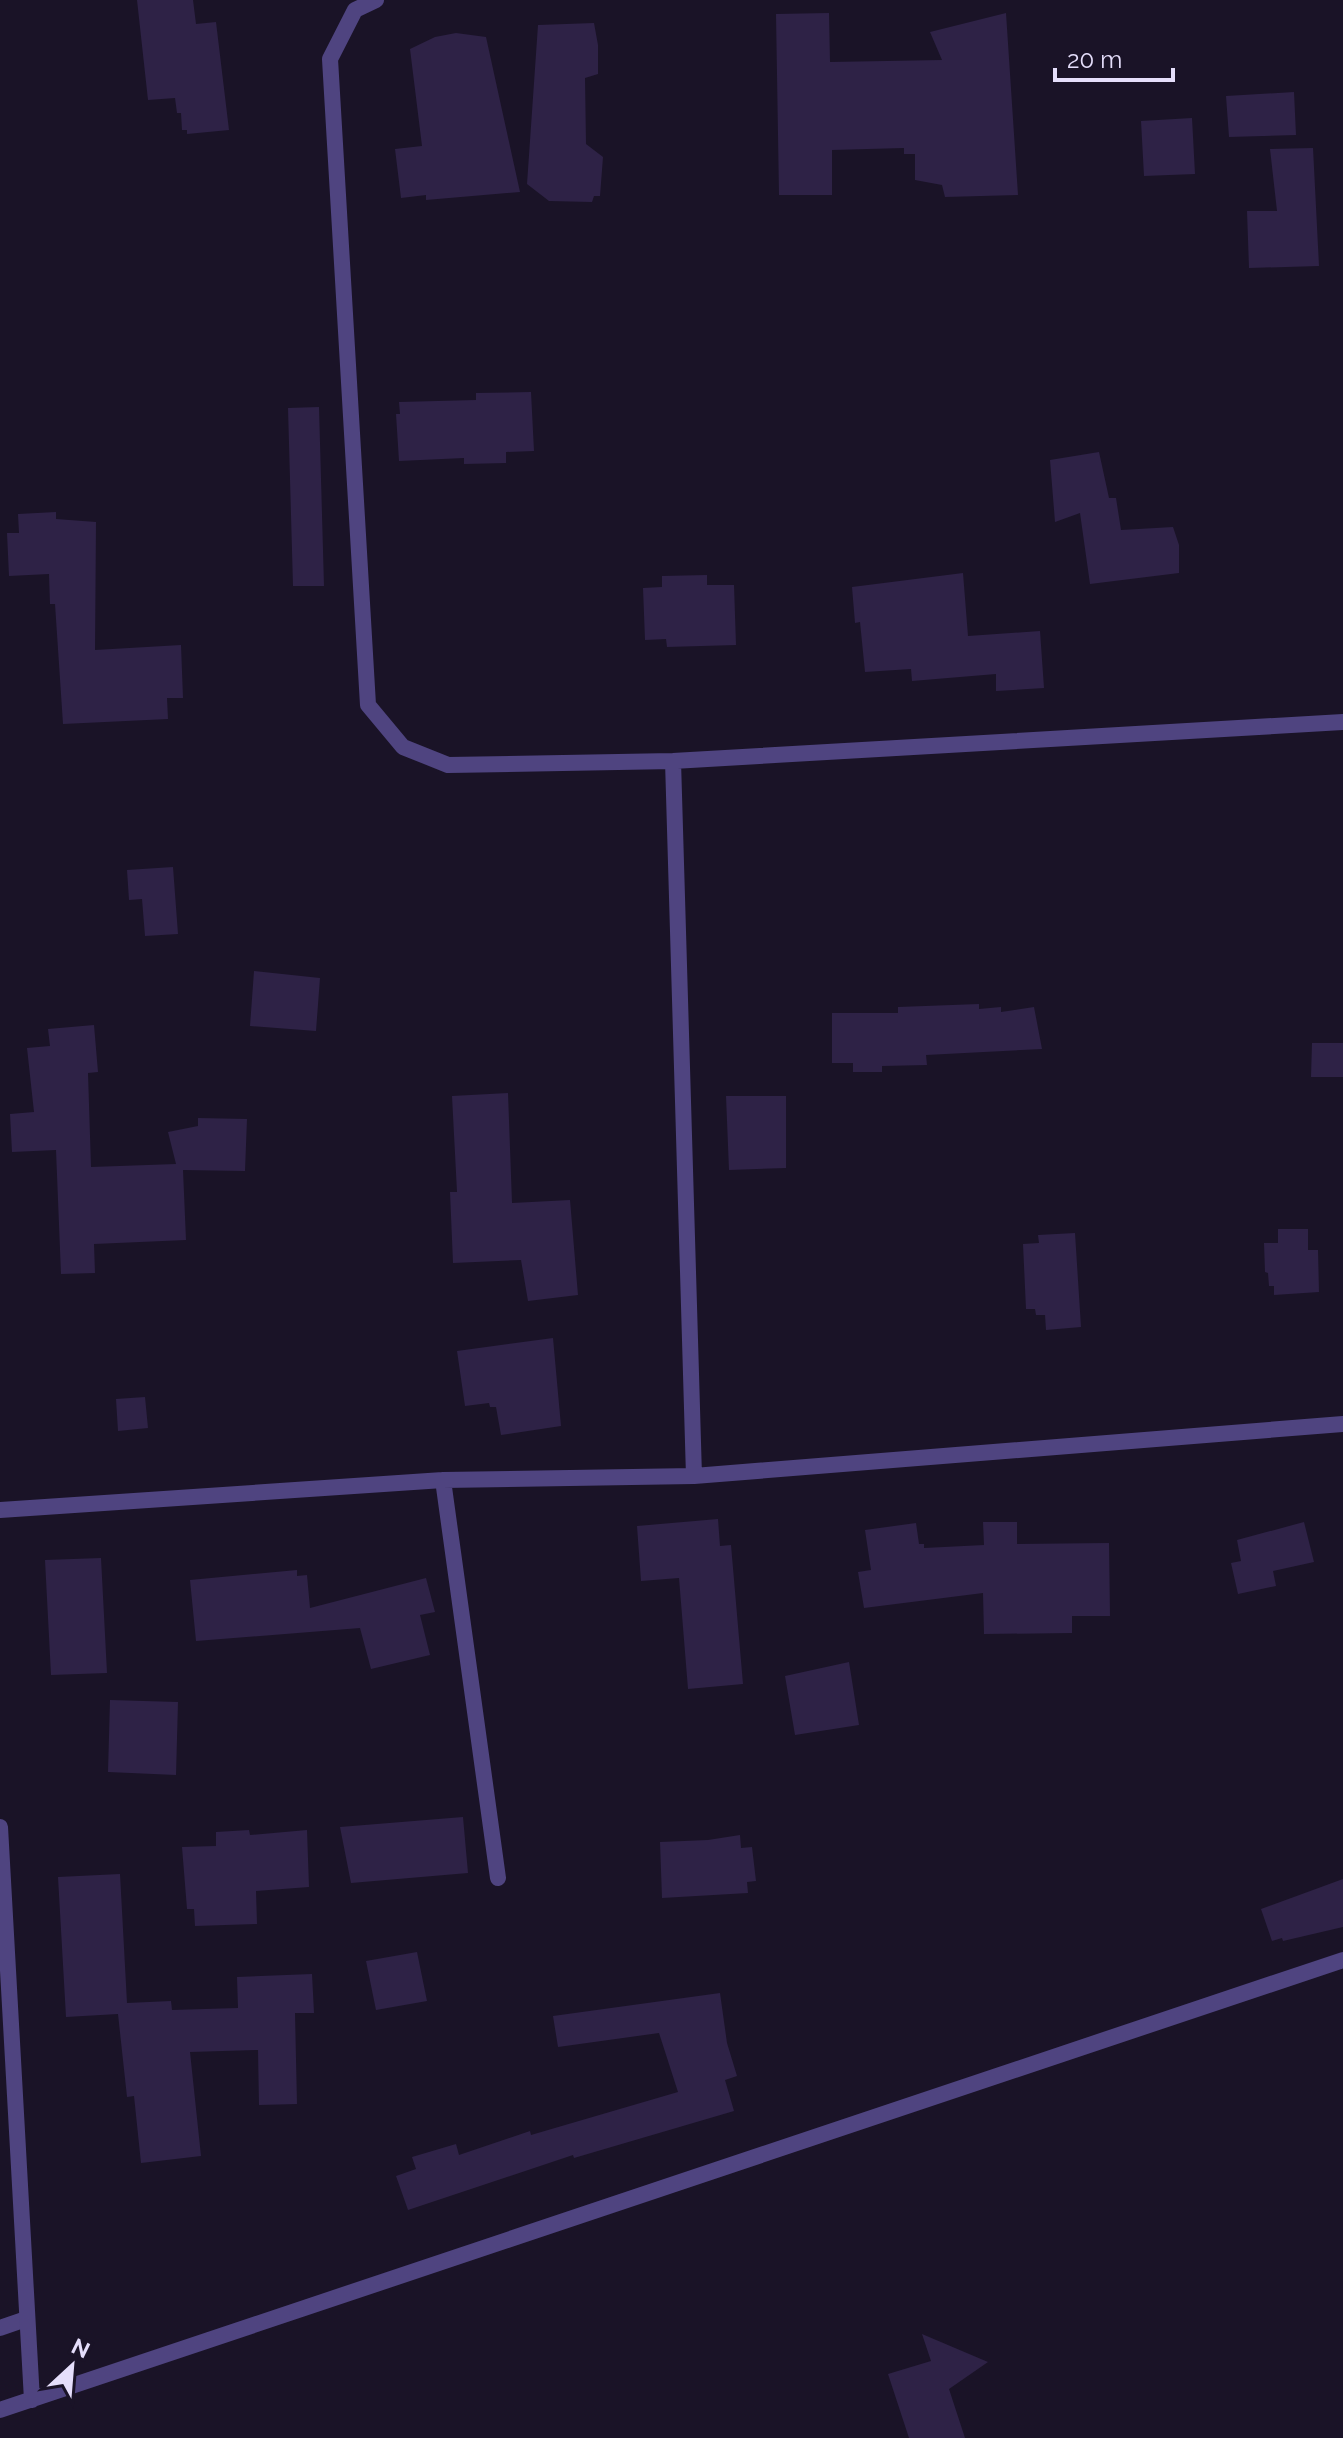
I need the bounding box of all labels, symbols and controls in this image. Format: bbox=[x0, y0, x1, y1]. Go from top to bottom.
scale bar bbox=[1055, 32, 1173, 82]
text: 20 m bbox=[1067, 45, 1122, 74]
north arrow bbox=[32, 2326, 112, 2406]
text: N bbox=[68, 2333, 94, 2363]

